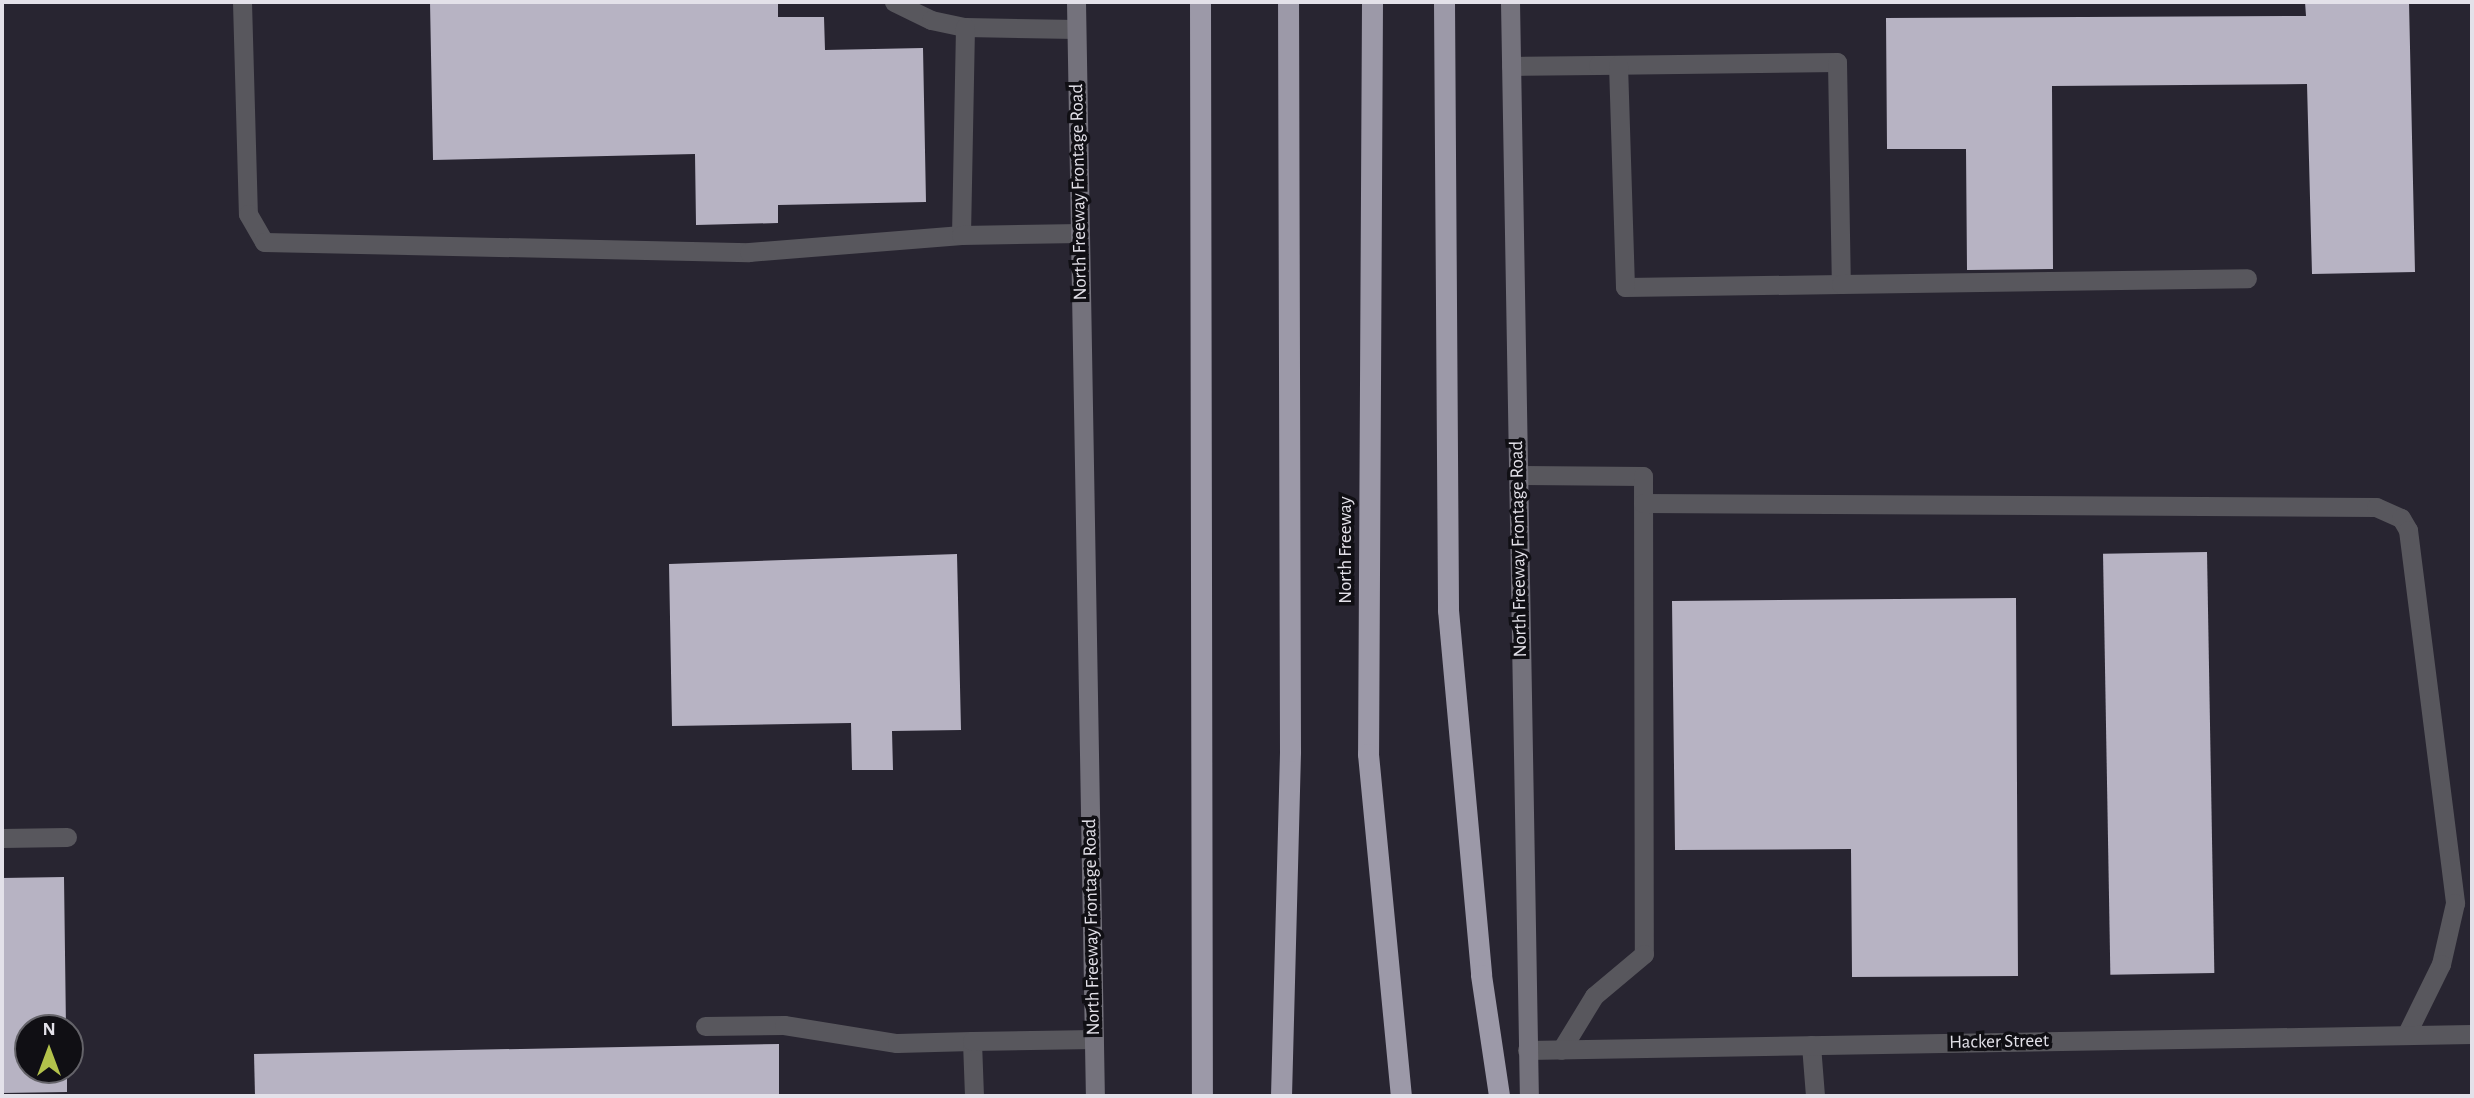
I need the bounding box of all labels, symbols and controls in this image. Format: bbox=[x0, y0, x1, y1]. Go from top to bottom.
street label: North Freeway Frontage Road bbox=[1066, 83, 1092, 301]
street label: North Freeway Frontage Road bbox=[1506, 440, 1532, 658]
street label: North Freeway bbox=[1335, 496, 1357, 604]
street label: North Freeway Frontage Road bbox=[1079, 818, 1105, 1036]
north arrow bbox=[14, 1014, 84, 1084]
text: N bbox=[42, 1020, 56, 1039]
street label: Hacker Street bbox=[1949, 1030, 2049, 1054]

